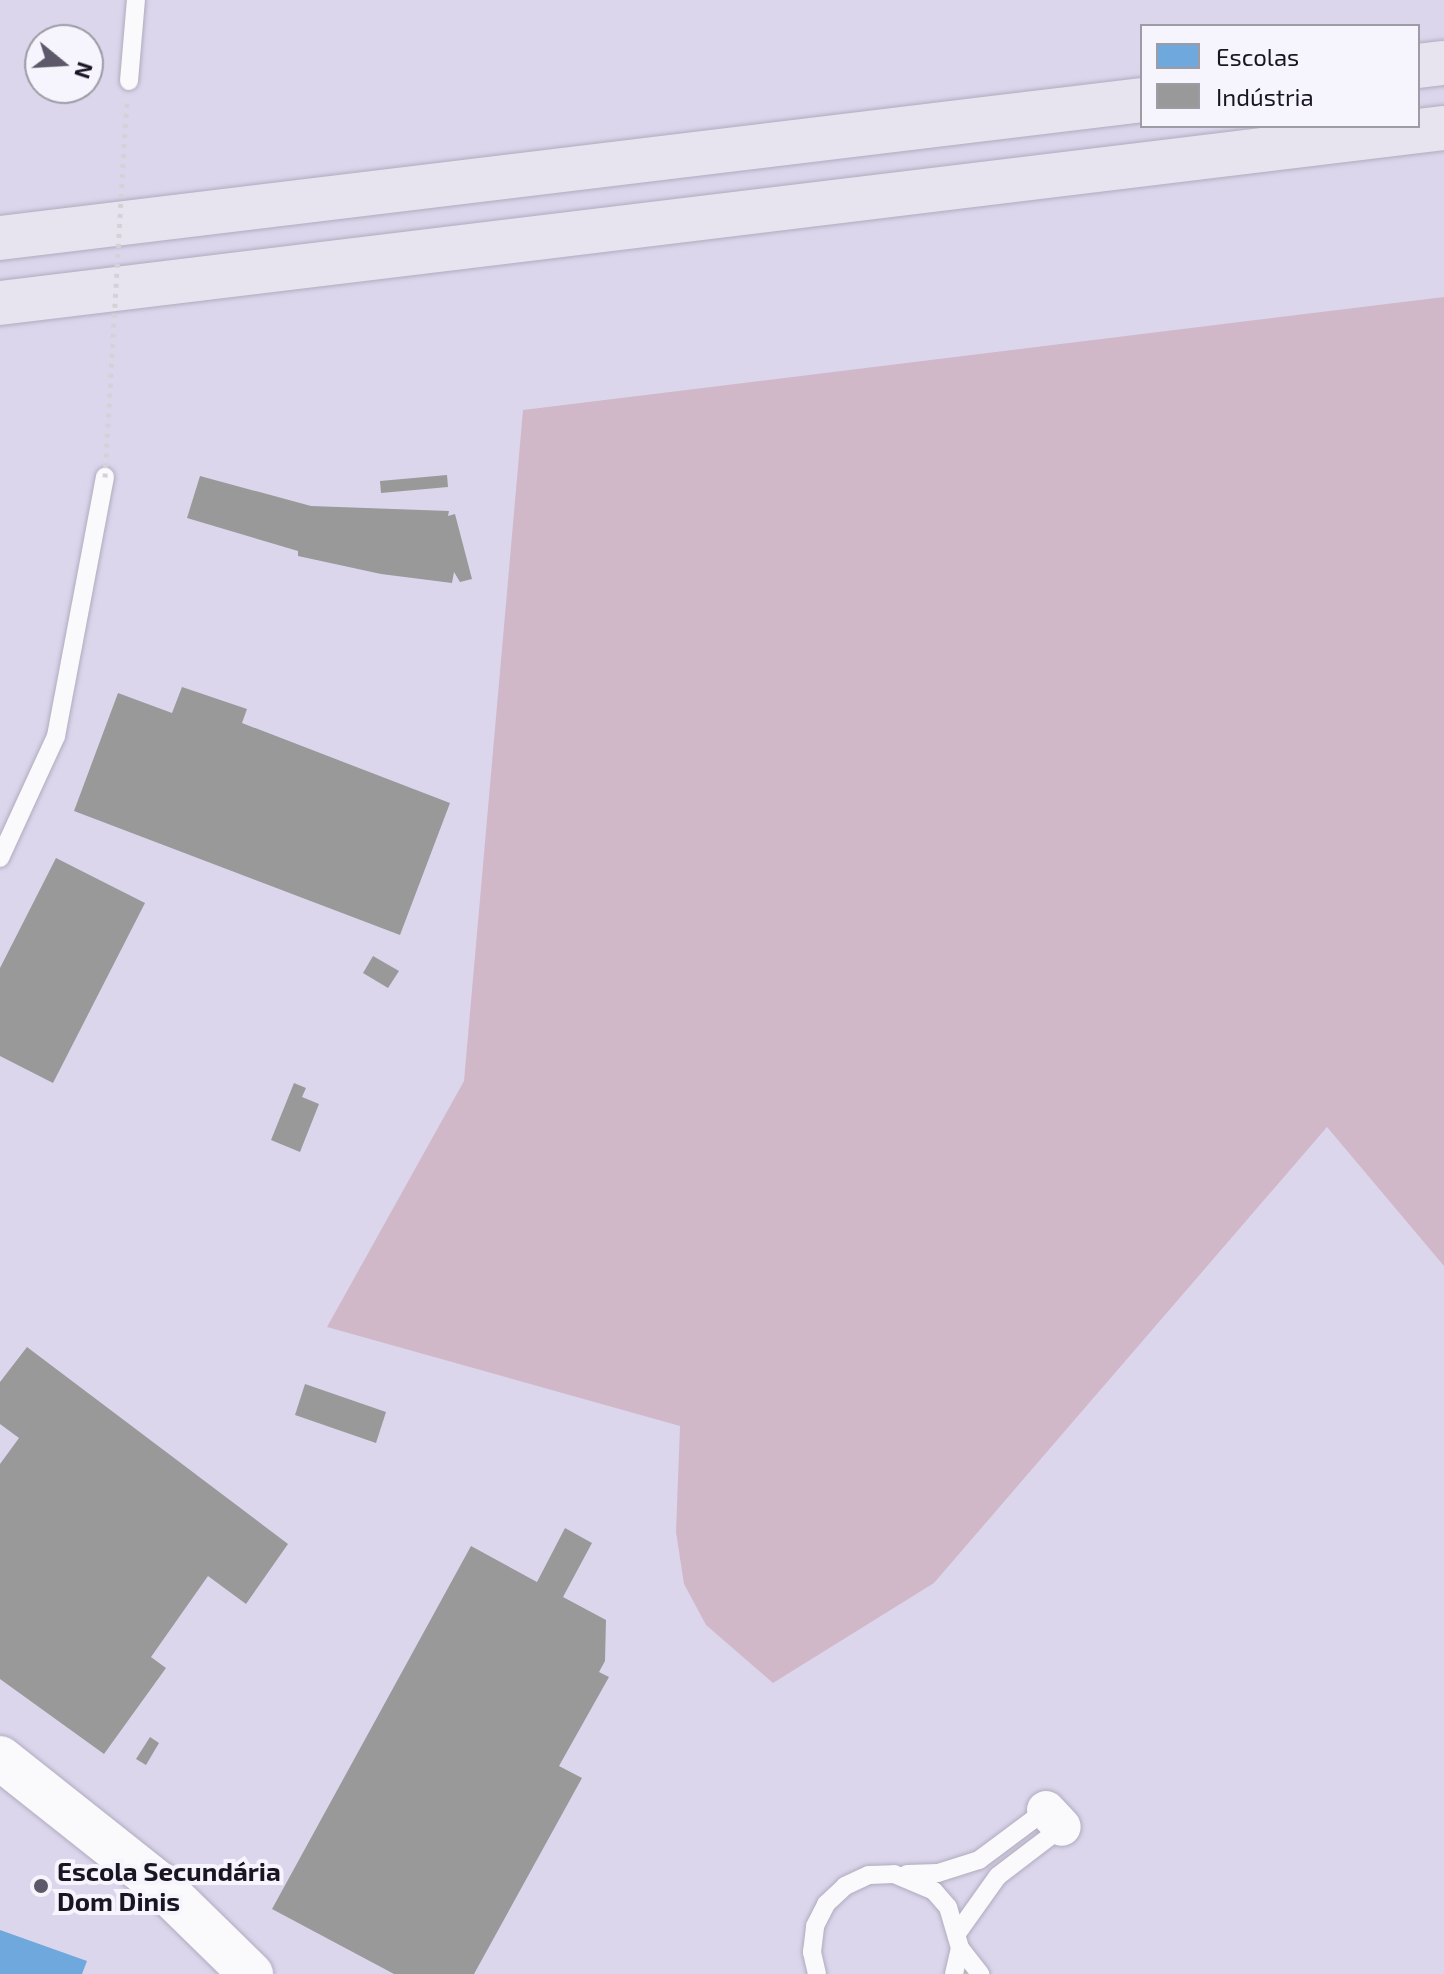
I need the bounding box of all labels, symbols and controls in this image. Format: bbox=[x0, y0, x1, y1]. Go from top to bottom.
north arrow bbox=[24, 24, 104, 104]
legend bbox=[1140, 24, 1420, 128]
text: Escolas bbox=[1216, 42, 1299, 71]
text: N bbox=[70, 59, 100, 82]
text: Indústria bbox=[1216, 82, 1314, 111]
place label: Escola Secundária Dom Dinis bbox=[57, 1855, 281, 1916]
marker: Escola Secundária Dom Dinis bbox=[32, 1877, 50, 1895]

